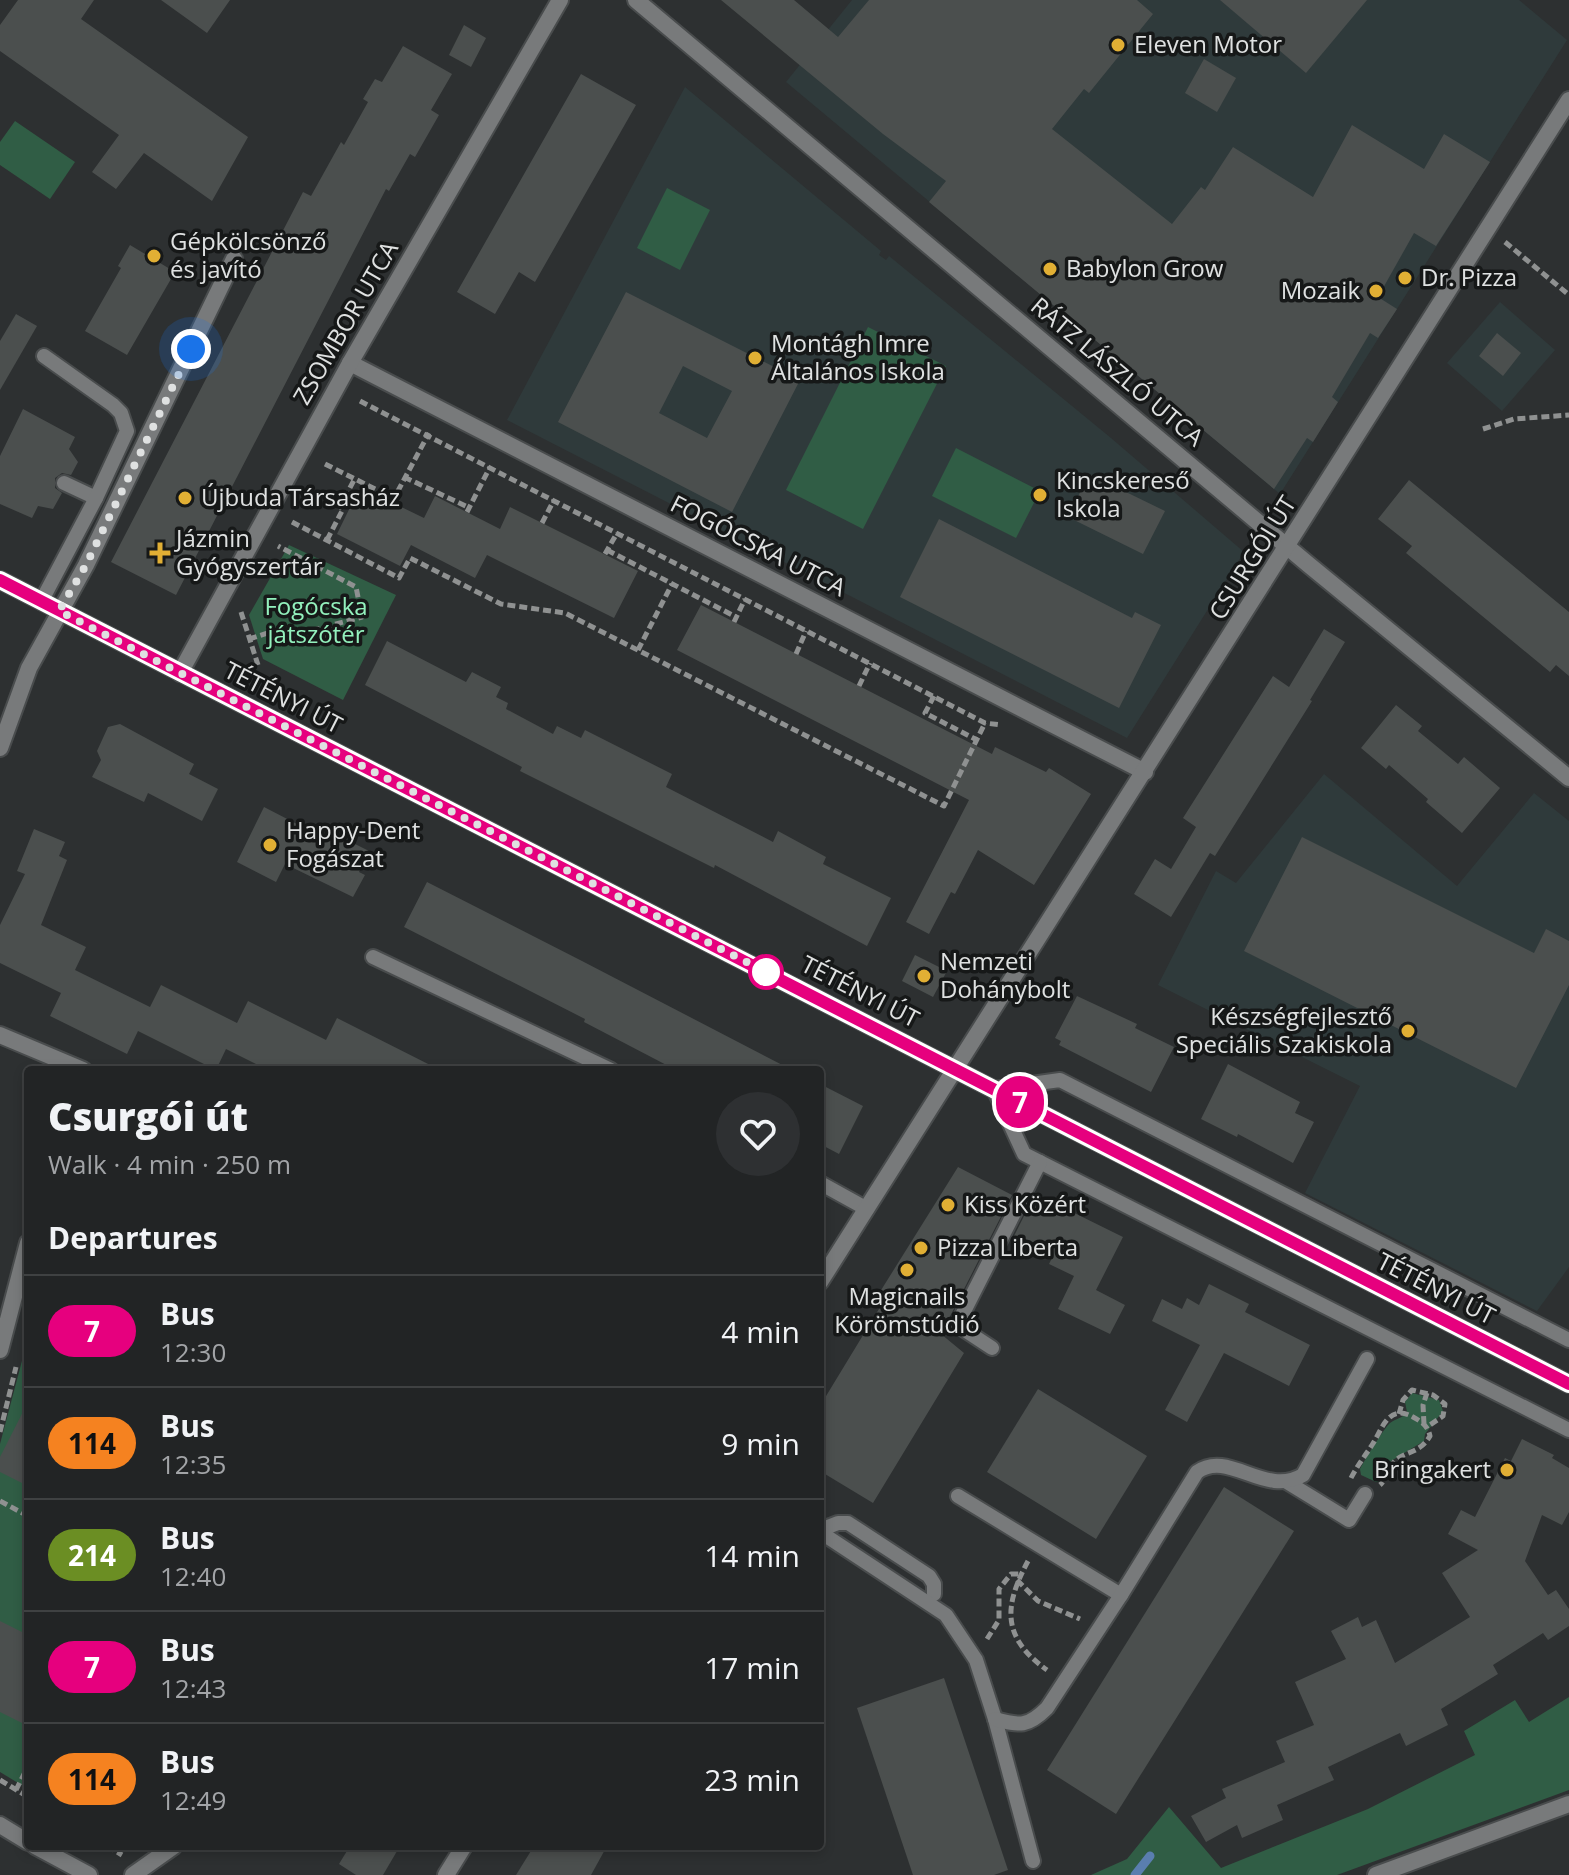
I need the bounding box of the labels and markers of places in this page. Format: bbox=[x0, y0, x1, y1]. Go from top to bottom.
place label: Eleven Motor bbox=[1134, 27, 1282, 60]
marker: Eleven Motor bbox=[1109, 36, 1127, 54]
place label: Gépkölcsönző és javító bbox=[170, 224, 327, 285]
marker: Gépkölcsönző és javító bbox=[145, 247, 163, 265]
place label: Babylon Grow bbox=[1066, 251, 1224, 284]
marker: Babylon Grow bbox=[1041, 260, 1059, 278]
place label: Dr. Pizza bbox=[1421, 260, 1517, 293]
marker: Dr. Pizza bbox=[1396, 269, 1414, 287]
place label: Mozaik bbox=[1281, 273, 1360, 306]
marker: Mozaik bbox=[1367, 282, 1385, 300]
place label: Montágh Imre Általános Iskola bbox=[771, 326, 945, 387]
marker: Montágh Imre Általános Iskola bbox=[746, 349, 764, 367]
place label: Kincskereső Iskola bbox=[1056, 463, 1190, 524]
place label: Újbuda Társasház bbox=[201, 480, 400, 513]
marker: Kincskereső Iskola bbox=[1031, 486, 1049, 504]
marker: Újbuda Társasház bbox=[176, 489, 194, 507]
place label: Jázmin Gyógyszertár bbox=[174, 521, 323, 582]
marker: Jázmin Gyógyszertár bbox=[151, 544, 169, 562]
place label: Happy-Dent Fogászat bbox=[286, 813, 420, 874]
marker: Happy-Dent Fogászat bbox=[261, 836, 279, 854]
place label: Nemzeti Dohánybolt bbox=[940, 944, 1070, 1005]
unlabelled marker bbox=[749, 955, 783, 989]
marker: Nemzeti Dohánybolt bbox=[915, 967, 933, 985]
place label: Készségfejlesztő Speciális Szakiskola bbox=[1176, 999, 1392, 1060]
marker: Készségfejlesztő Speciális Szakiskola bbox=[1399, 1022, 1417, 1040]
place label: Kiss Közért bbox=[964, 1187, 1086, 1220]
marker: Kiss Közért bbox=[939, 1196, 957, 1214]
place label: Pizza Liberta bbox=[937, 1230, 1078, 1263]
marker: Pizza Liberta bbox=[912, 1239, 930, 1257]
marker: Magicnails Körömstúdió bbox=[898, 1261, 916, 1279]
place label: Magicnails Körömstúdió bbox=[834, 1279, 980, 1340]
place label: Bringakert bbox=[1374, 1452, 1491, 1485]
marker: Bringakert bbox=[1498, 1461, 1516, 1479]

